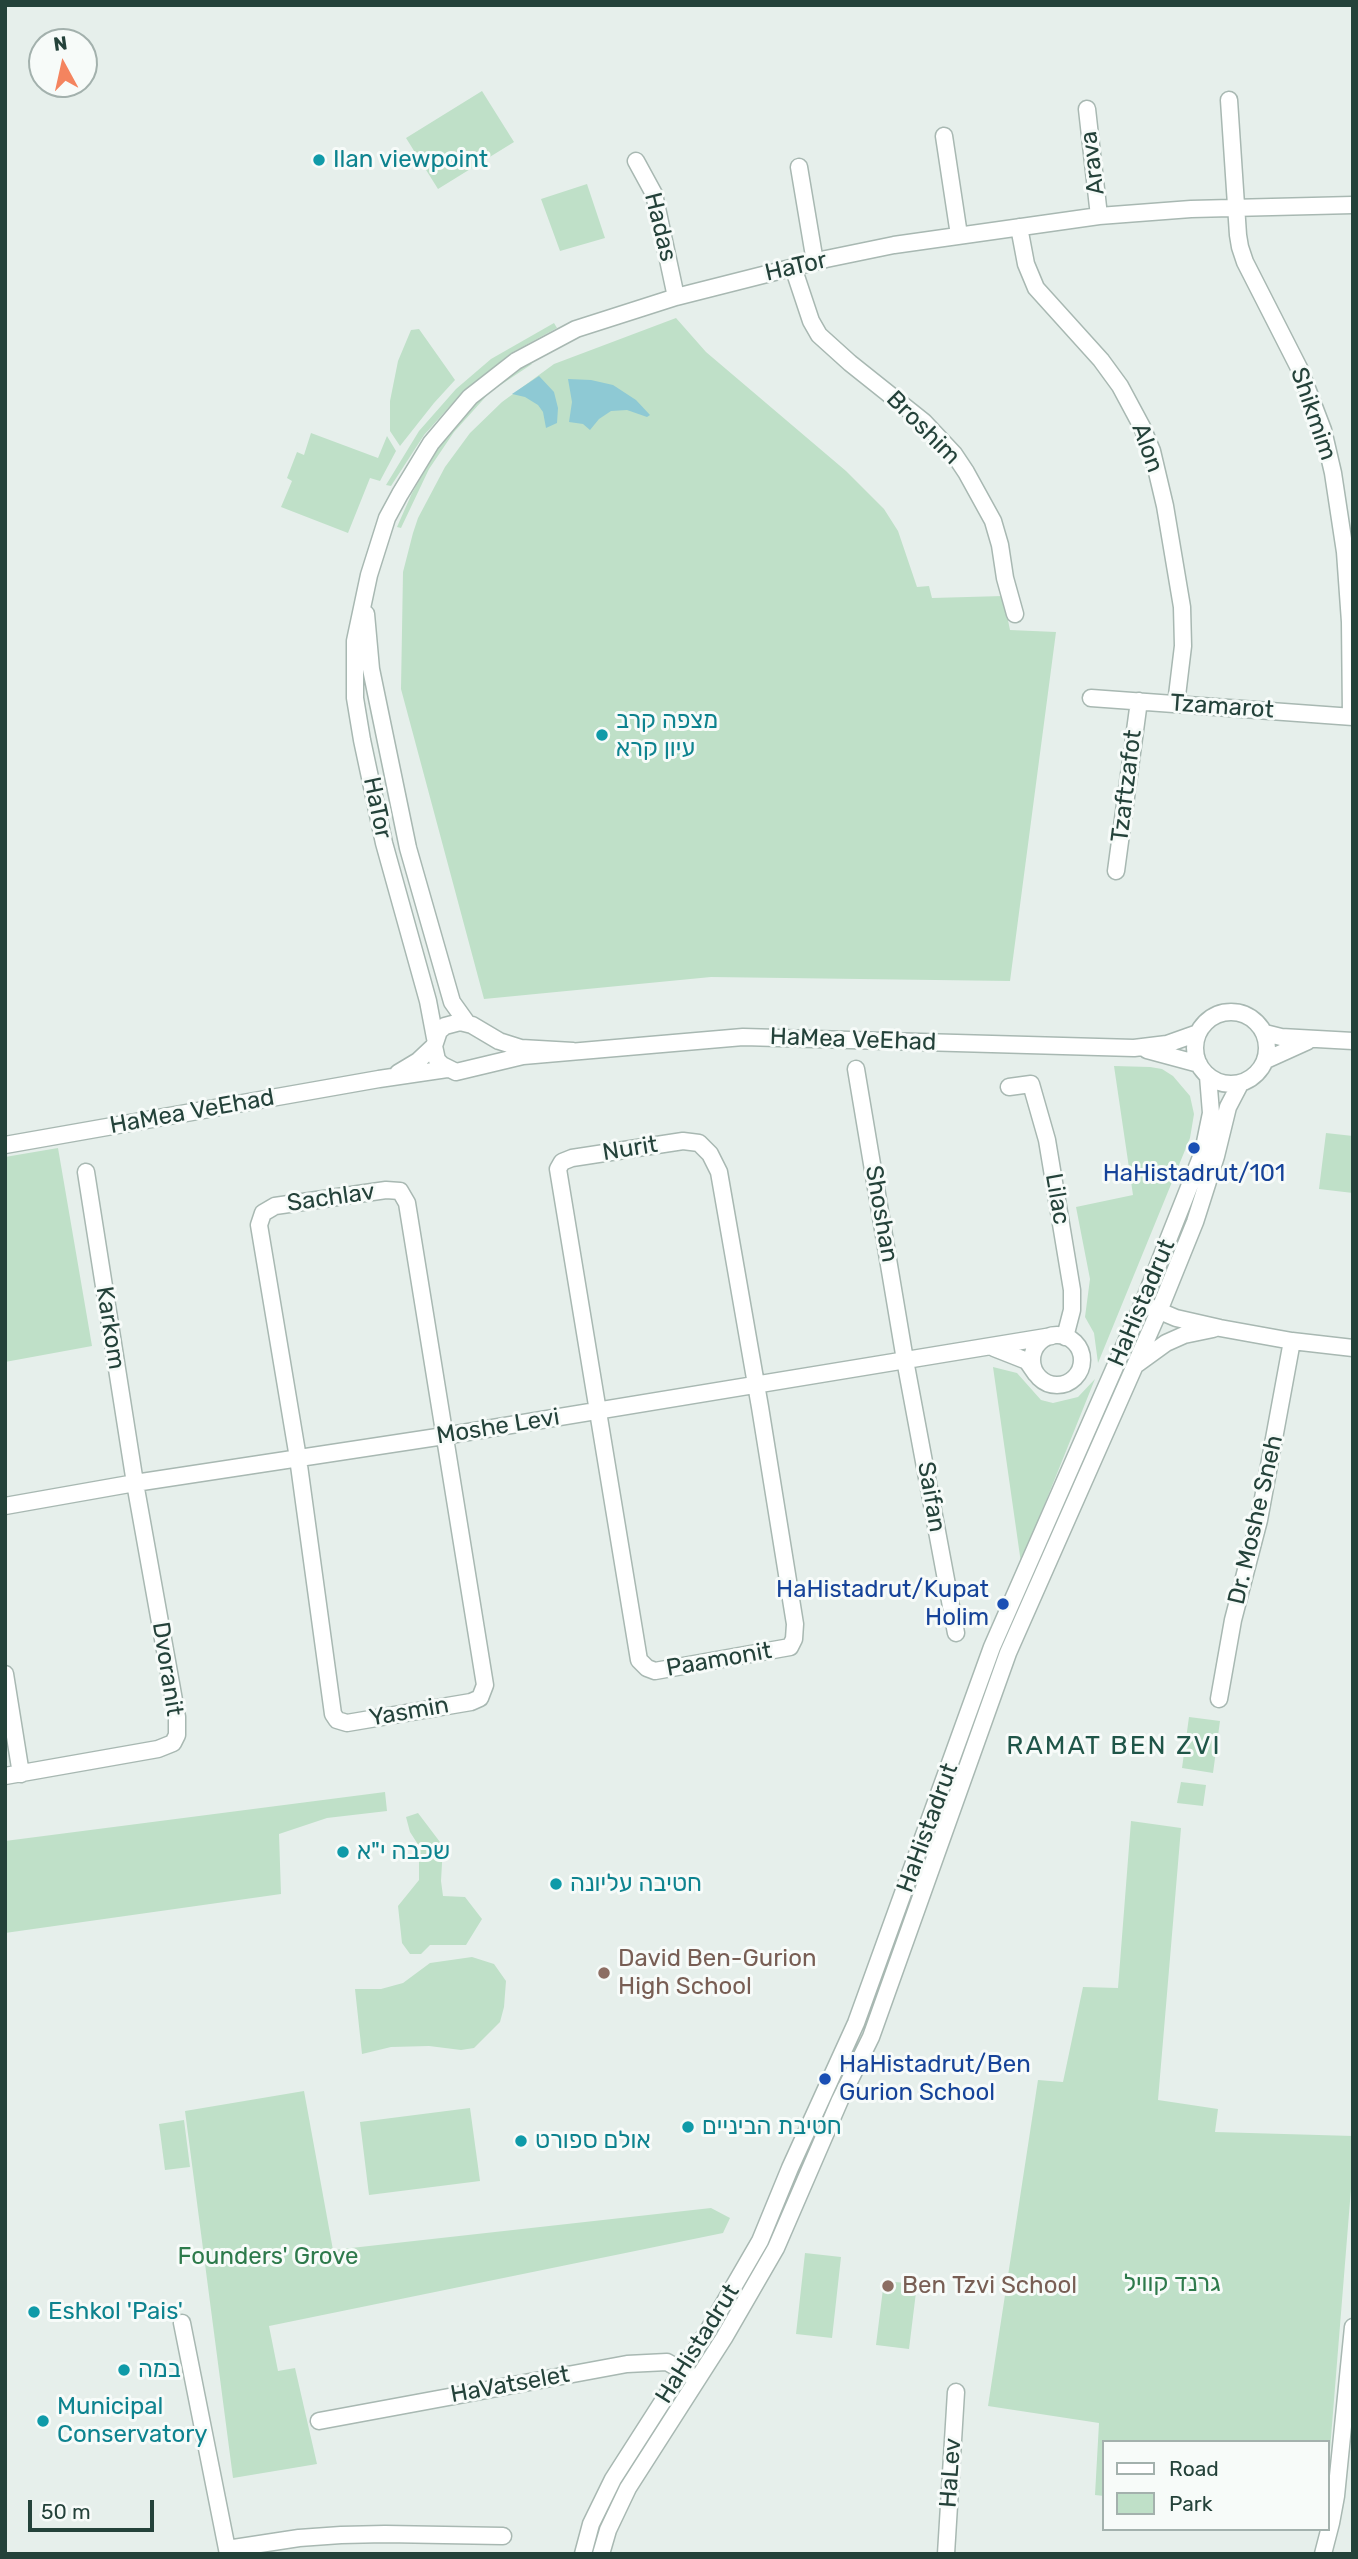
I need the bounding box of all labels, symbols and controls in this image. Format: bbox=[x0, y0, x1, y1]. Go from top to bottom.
north arrow bbox=[28, 28, 98, 98]
text: N bbox=[52, 31, 69, 56]
street label: Arava bbox=[1075, 129, 1111, 197]
place label: Ilan viewpoint bbox=[333, 146, 488, 174]
marker: Ilan viewpoint bbox=[311, 152, 327, 168]
street label: Hadas bbox=[638, 189, 682, 265]
street label: HaTor bbox=[762, 246, 830, 288]
street label: Shikmim bbox=[1284, 364, 1342, 464]
street label: Broshim bbox=[880, 385, 966, 471]
street label: Alon bbox=[1125, 419, 1169, 477]
street label: Tzamarot bbox=[1169, 689, 1275, 725]
place label: מצפה קרב עיון קרא bbox=[616, 707, 718, 763]
marker: מצפה קרב עיון קרא bbox=[594, 727, 610, 743]
street label: Tzaftzafot bbox=[1106, 728, 1148, 844]
street label: HaTor bbox=[356, 774, 398, 842]
street label: HaMea VeEhad bbox=[769, 1023, 937, 1057]
street label: HaMea VeEhad bbox=[107, 1083, 277, 1141]
street label: Nurit bbox=[600, 1130, 660, 1168]
marker: HaHistadrut/101 bbox=[1186, 1140, 1202, 1156]
place label: HaHistadrut/101 bbox=[1103, 1160, 1285, 1188]
street label: Shoshan bbox=[858, 1163, 904, 1265]
street label: Lilac bbox=[1038, 1171, 1076, 1227]
street label: Sachlav bbox=[285, 1178, 377, 1218]
street label: HaHistadrut bbox=[1102, 1235, 1182, 1371]
street label: Karkom bbox=[89, 1284, 131, 1372]
street label: Moshe Levi bbox=[434, 1403, 562, 1451]
street label: Dr. Moshe Sneh bbox=[1223, 1433, 1289, 1607]
street label: Saifan bbox=[911, 1460, 951, 1534]
place label: HaHistadrut/Kupat Holim bbox=[776, 1576, 989, 1632]
marker: HaHistadrut/Kupat Holim bbox=[995, 1596, 1011, 1612]
street label: Dvoranit bbox=[145, 1620, 189, 1718]
street label: Paamonit bbox=[664, 1637, 774, 1683]
street label: Yasmin bbox=[367, 1691, 451, 1733]
district label: RAMAT BEN ZVI bbox=[1008, 1730, 1220, 1762]
street label: HaHistadrut bbox=[891, 1759, 965, 1897]
place label: שכבה י"א bbox=[357, 1838, 450, 1866]
marker: שכבה י"א bbox=[335, 1844, 351, 1860]
place label: חטיבה עליונה bbox=[570, 1870, 702, 1898]
marker: חטיבה עליונה bbox=[548, 1876, 564, 1892]
place label: David Ben-Gurion High School bbox=[618, 1945, 816, 2001]
marker: David Ben-Gurion High School bbox=[596, 1965, 612, 1981]
place label: HaHistadrut/Ben Gurion School bbox=[839, 2051, 1031, 2107]
marker: HaHistadrut/Ben Gurion School bbox=[817, 2071, 833, 2087]
place label: חטיבת הביניים bbox=[702, 2113, 842, 2141]
marker: חטיבת הביניים bbox=[680, 2119, 696, 2135]
place label: אולם ספורט bbox=[535, 2127, 651, 2155]
marker: אולם ספורט bbox=[513, 2133, 529, 2149]
park label: Founders' Grove bbox=[178, 2243, 358, 2271]
park label: גרנד קוויל bbox=[1123, 2270, 1221, 2298]
place label: Ben Tzvi School bbox=[902, 2272, 1077, 2300]
marker: Ben Tzvi School bbox=[880, 2278, 896, 2294]
street label: HaHistadrut bbox=[650, 2279, 746, 2409]
place label: Eshkol 'Pais' bbox=[48, 2298, 183, 2326]
marker: Eshkol 'Pais' bbox=[26, 2304, 42, 2320]
place label: במה bbox=[138, 2356, 181, 2384]
street label: HaVatselet bbox=[448, 2360, 572, 2410]
marker: במה bbox=[116, 2362, 132, 2378]
place label: Municipal Conservatory bbox=[57, 2393, 208, 2449]
marker: Municipal Conservatory bbox=[35, 2413, 51, 2429]
street label: HaLev bbox=[934, 2437, 968, 2509]
legend bbox=[1102, 2440, 1330, 2531]
text: Road bbox=[1169, 2456, 1219, 2481]
scale bar bbox=[32, 2486, 158, 2530]
text: Park bbox=[1169, 2491, 1213, 2516]
text: 50 m bbox=[41, 2499, 91, 2524]

